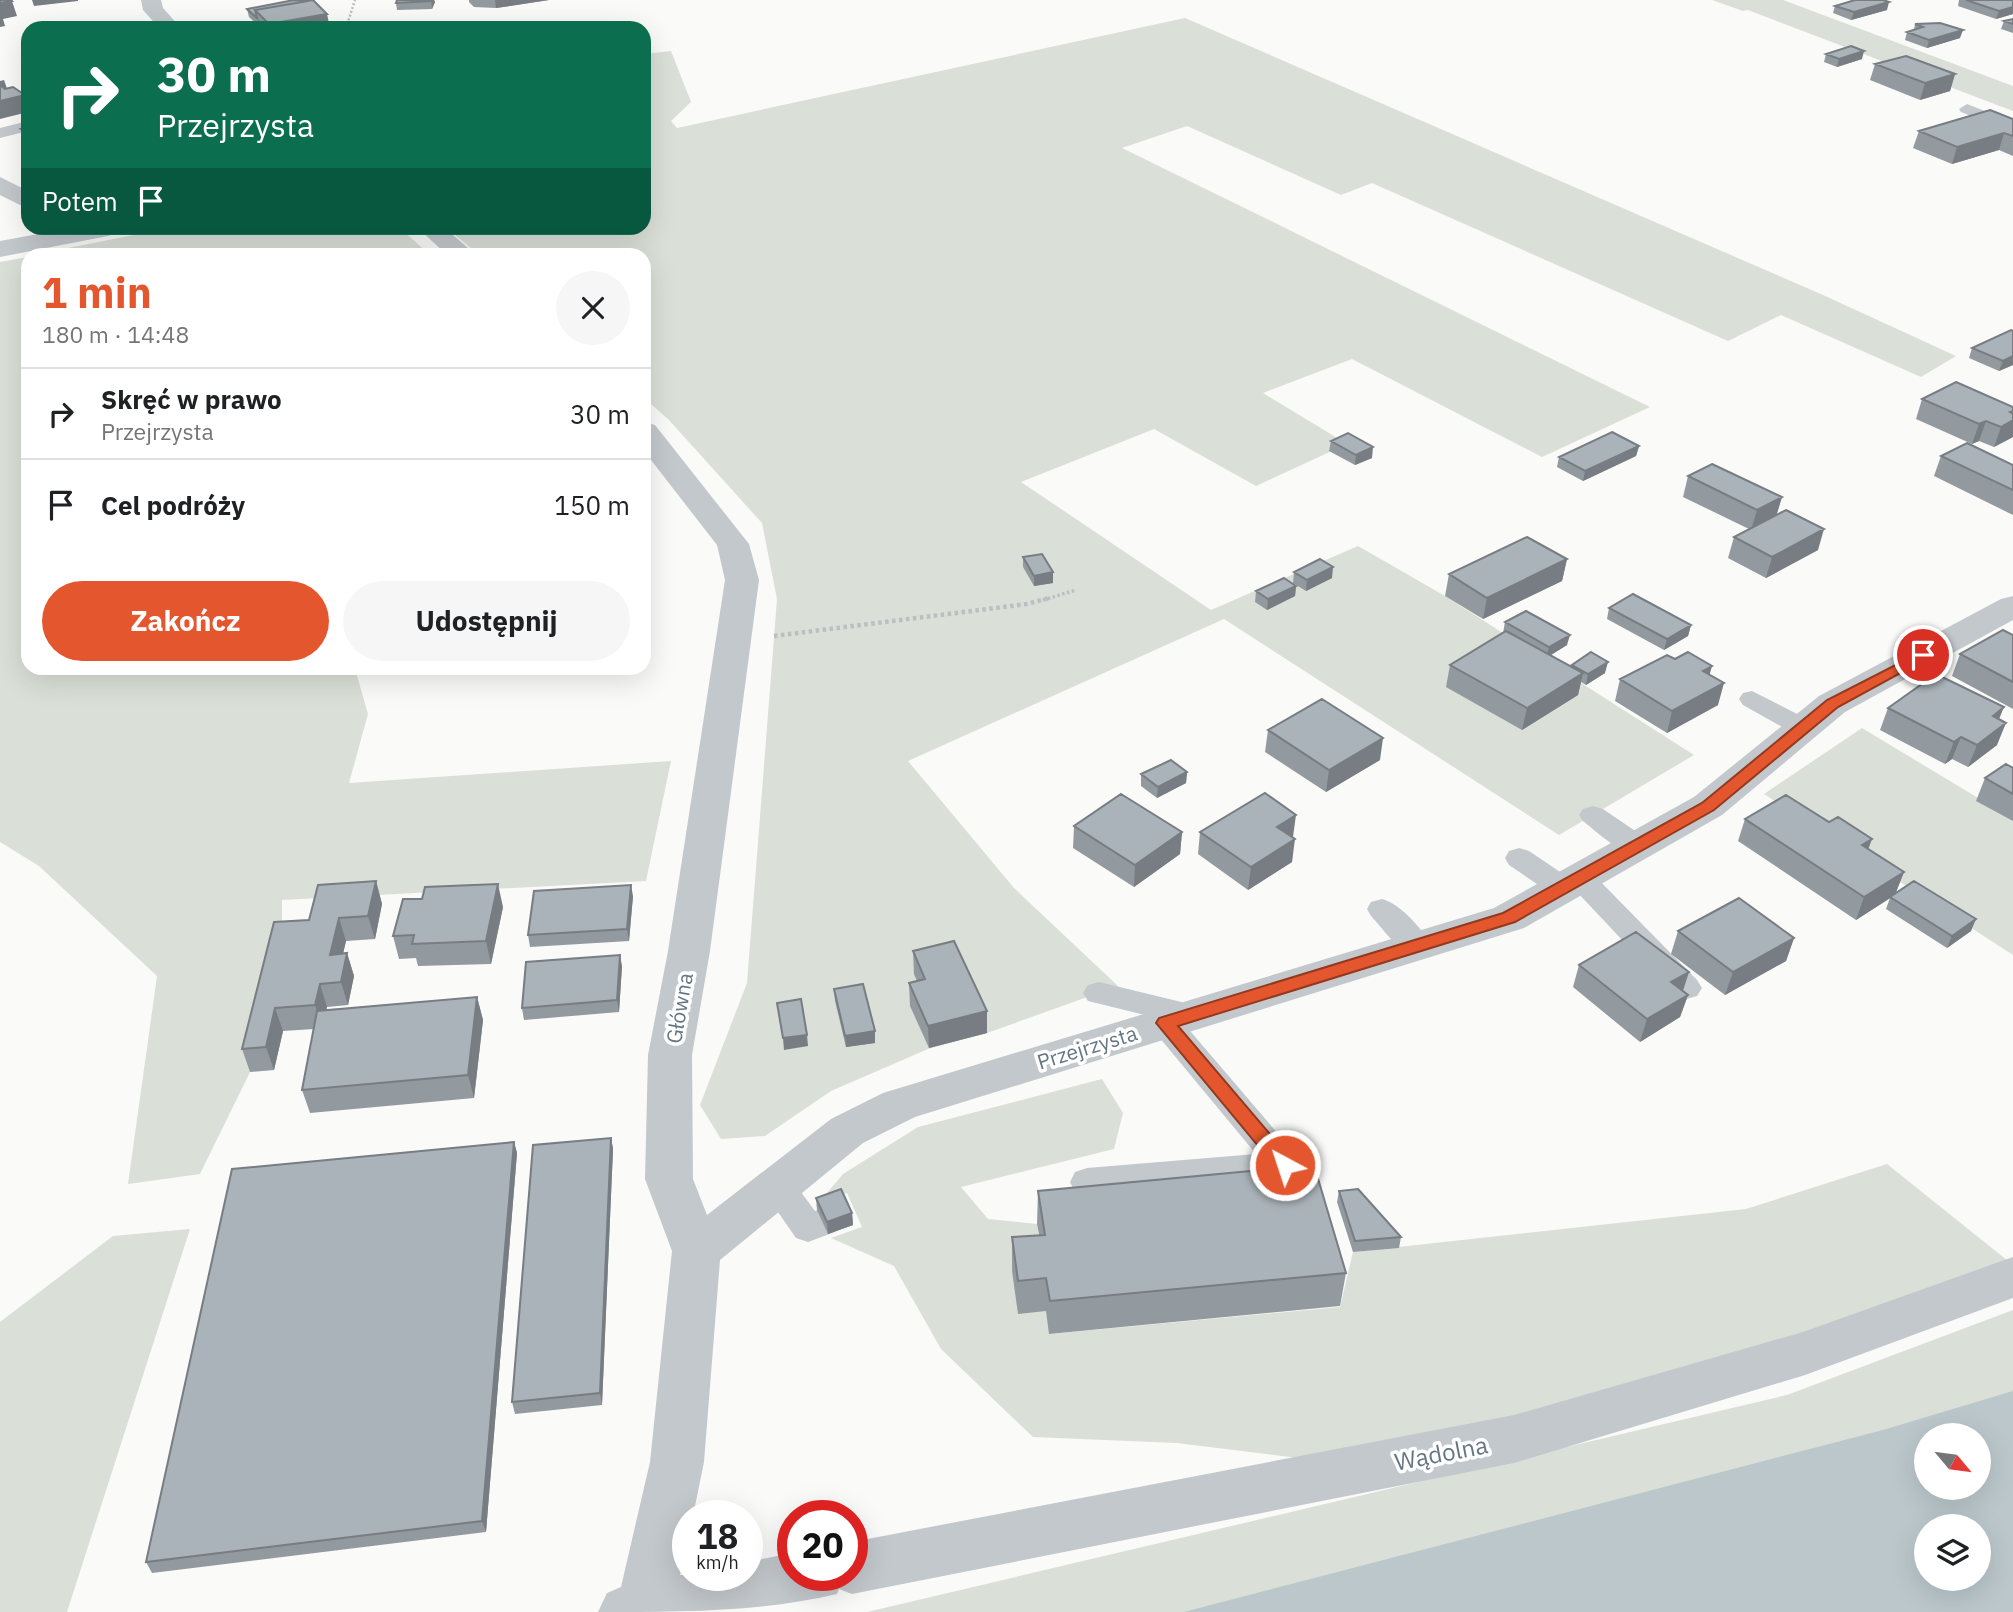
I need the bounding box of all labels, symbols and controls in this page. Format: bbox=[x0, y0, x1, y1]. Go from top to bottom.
text: 30 m bbox=[157, 42, 271, 105]
icon: right bbox=[42, 49, 133, 140]
text: Przejrzysta bbox=[157, 104, 314, 146]
icon: arrive bbox=[132, 182, 170, 220]
text: Potem bbox=[42, 184, 118, 218]
text: 1 min bbox=[42, 265, 152, 320]
button: close bbox=[556, 271, 630, 345]
text: 180 m · 14:48 bbox=[42, 319, 189, 349]
text: Skręć w prawo bbox=[101, 382, 282, 416]
icon: right bbox=[42, 395, 80, 433]
text: 30 m bbox=[570, 397, 630, 431]
text: Przejrzysta bbox=[101, 416, 214, 446]
icon: arrive bbox=[42, 486, 80, 524]
text: Cel podróży bbox=[101, 488, 245, 522]
text: 150 m bbox=[554, 488, 630, 522]
button: Zakończ bbox=[42, 581, 329, 661]
button: Udostępnij bbox=[343, 581, 630, 661]
pin bbox=[1893, 625, 1953, 685]
icon: arrive bbox=[1904, 636, 1942, 674]
street label: Główna bbox=[659, 970, 699, 1046]
street label: Przejrzysta bbox=[1034, 1019, 1140, 1075]
position arrow bbox=[1248, 1128, 1322, 1202]
north arrow bbox=[1914, 1423, 1992, 1500]
map controls bbox=[1914, 1423, 1991, 1591]
street label: Wądolna bbox=[1392, 1428, 1491, 1478]
speed limit sign: 20 bbox=[777, 1500, 868, 1591]
text: 18 bbox=[696, 1513, 739, 1559]
button: layers bbox=[1914, 1514, 1991, 1591]
text: km/h bbox=[696, 1551, 739, 1574]

